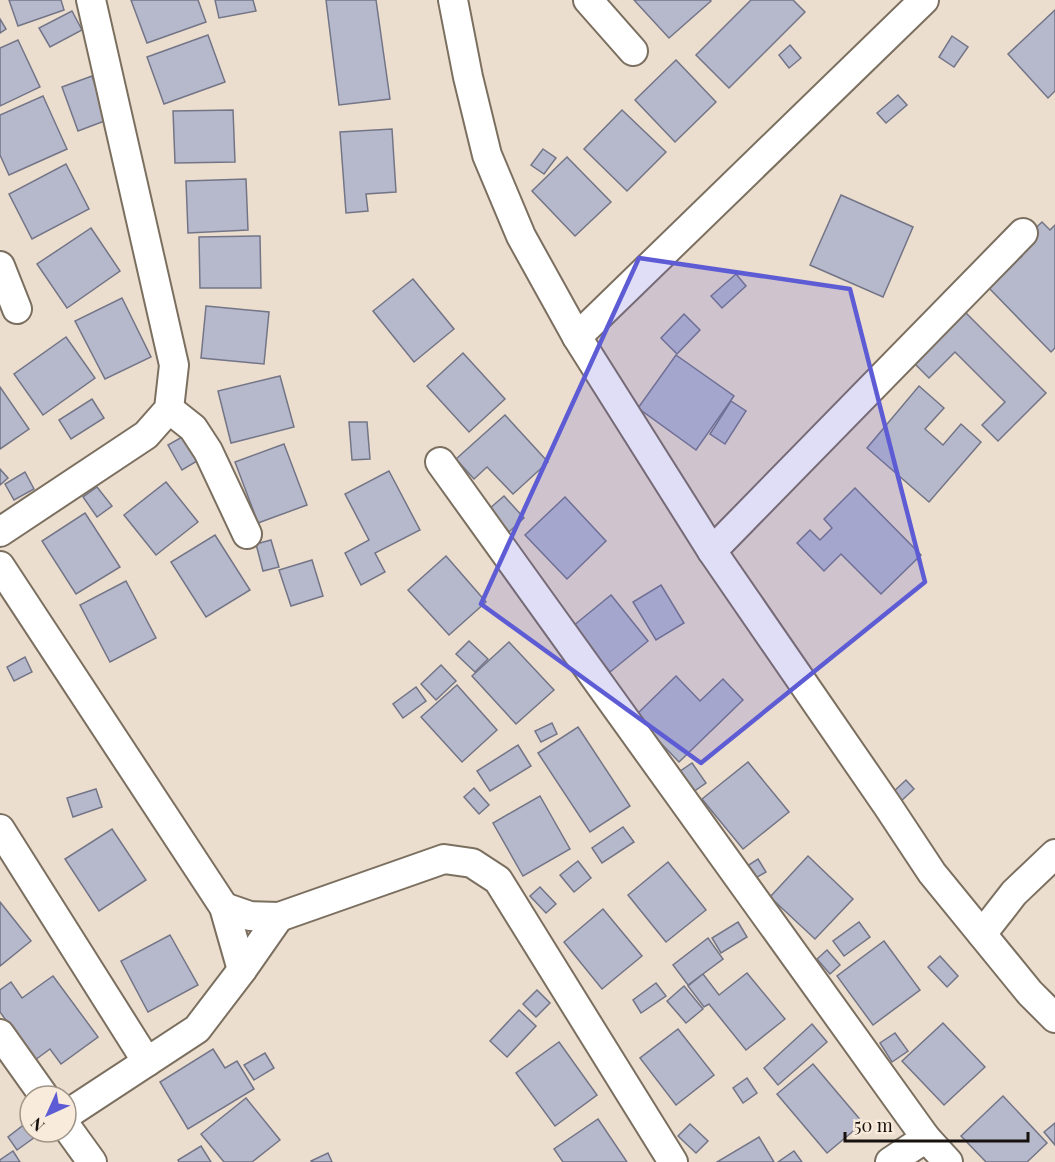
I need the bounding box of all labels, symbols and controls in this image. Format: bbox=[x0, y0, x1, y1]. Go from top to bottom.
north arrow bbox=[18, 1084, 78, 1144]
scale bar bbox=[845, 1105, 1028, 1143]
text: N bbox=[25, 1113, 49, 1136]
text: 50 m bbox=[854, 1113, 893, 1137]

